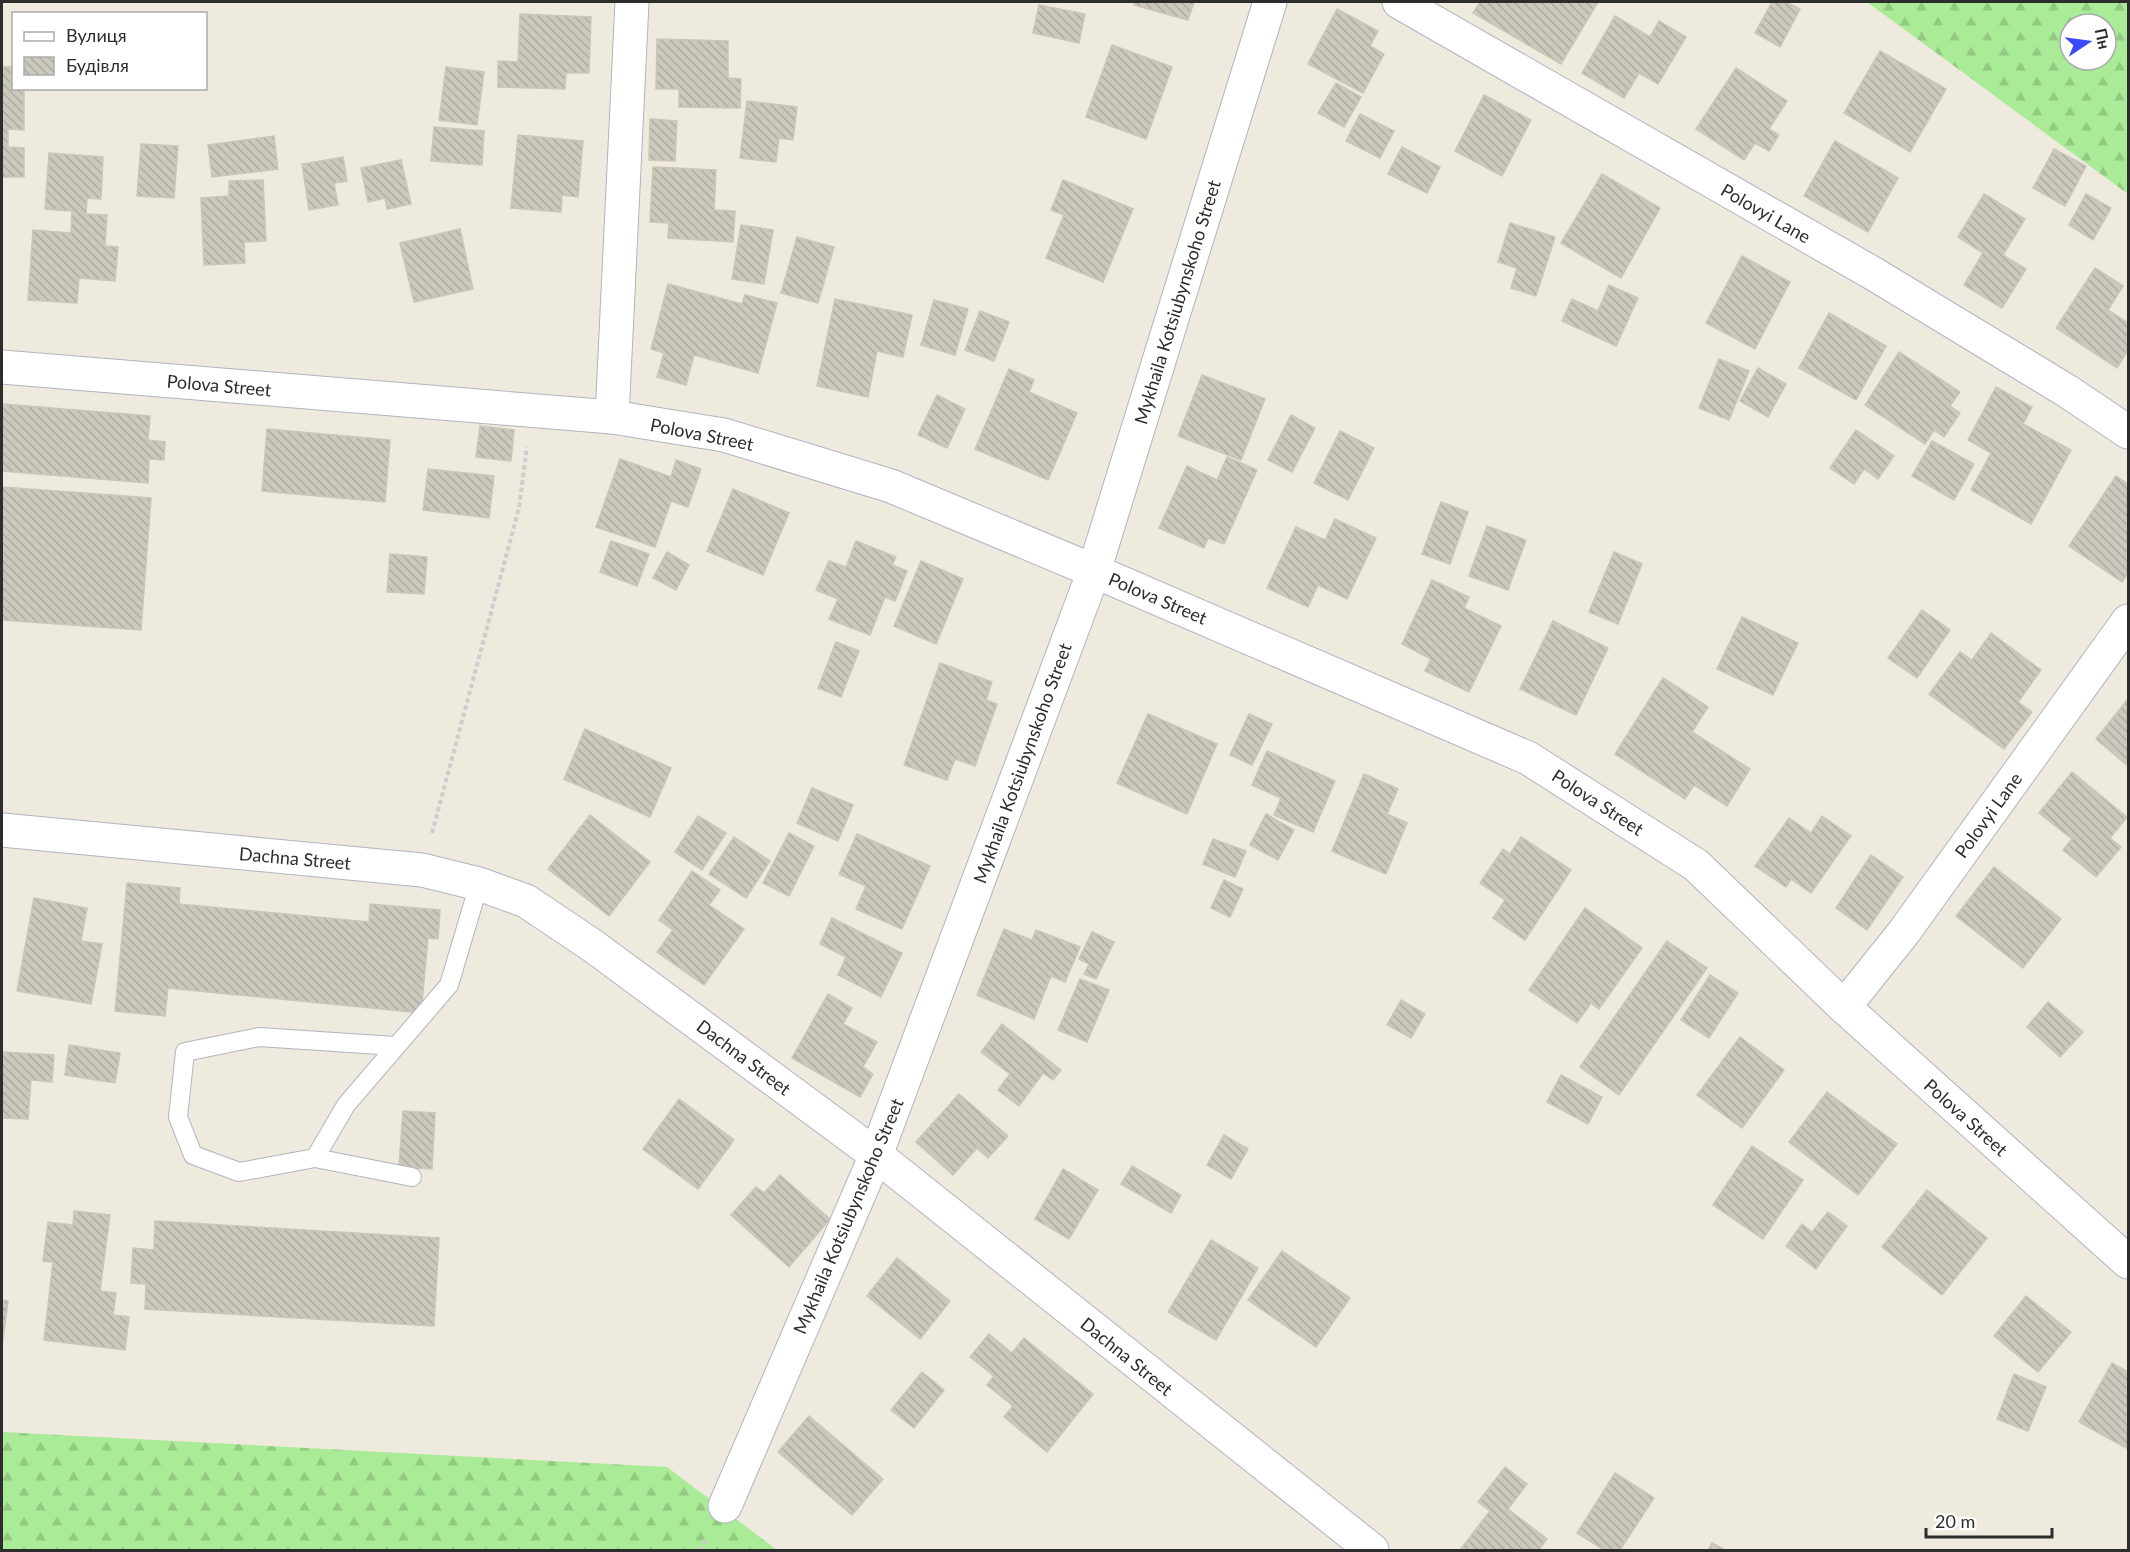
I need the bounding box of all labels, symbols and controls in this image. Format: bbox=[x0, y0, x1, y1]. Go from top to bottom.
legend bbox=[12, 12, 207, 90]
north arrow bbox=[2058, 12, 2118, 72]
text: Вулиця bbox=[66, 24, 127, 46]
text: Пн bbox=[2091, 26, 2115, 51]
text: Будівля bbox=[66, 54, 129, 76]
street label: Mykhaila Kotsiubynskoho Street bbox=[1129, 177, 1225, 427]
street label: Polovyi Lane bbox=[1717, 178, 1815, 248]
street label: Polova Street bbox=[166, 369, 273, 401]
street label: Polova Street bbox=[648, 413, 756, 455]
street label: Polova Street bbox=[1105, 567, 1211, 629]
street label: Mykhaila Kotsiubynskoho Street bbox=[968, 639, 1076, 886]
street label: Polova Street bbox=[1548, 764, 1648, 840]
street label: Polovyi Lane bbox=[1950, 768, 2026, 862]
street label: Dachna Street bbox=[238, 842, 352, 874]
street label: Dachna Street bbox=[693, 1014, 796, 1100]
street label: Polova Street bbox=[1920, 1074, 2013, 1161]
street label: Mykhaila Kotsiubynskoho Street bbox=[788, 1094, 908, 1337]
street label: Dachna Street bbox=[1077, 1312, 1178, 1400]
scale bar bbox=[1926, 1501, 2052, 1539]
text: 20 m bbox=[1935, 1510, 1975, 1532]

